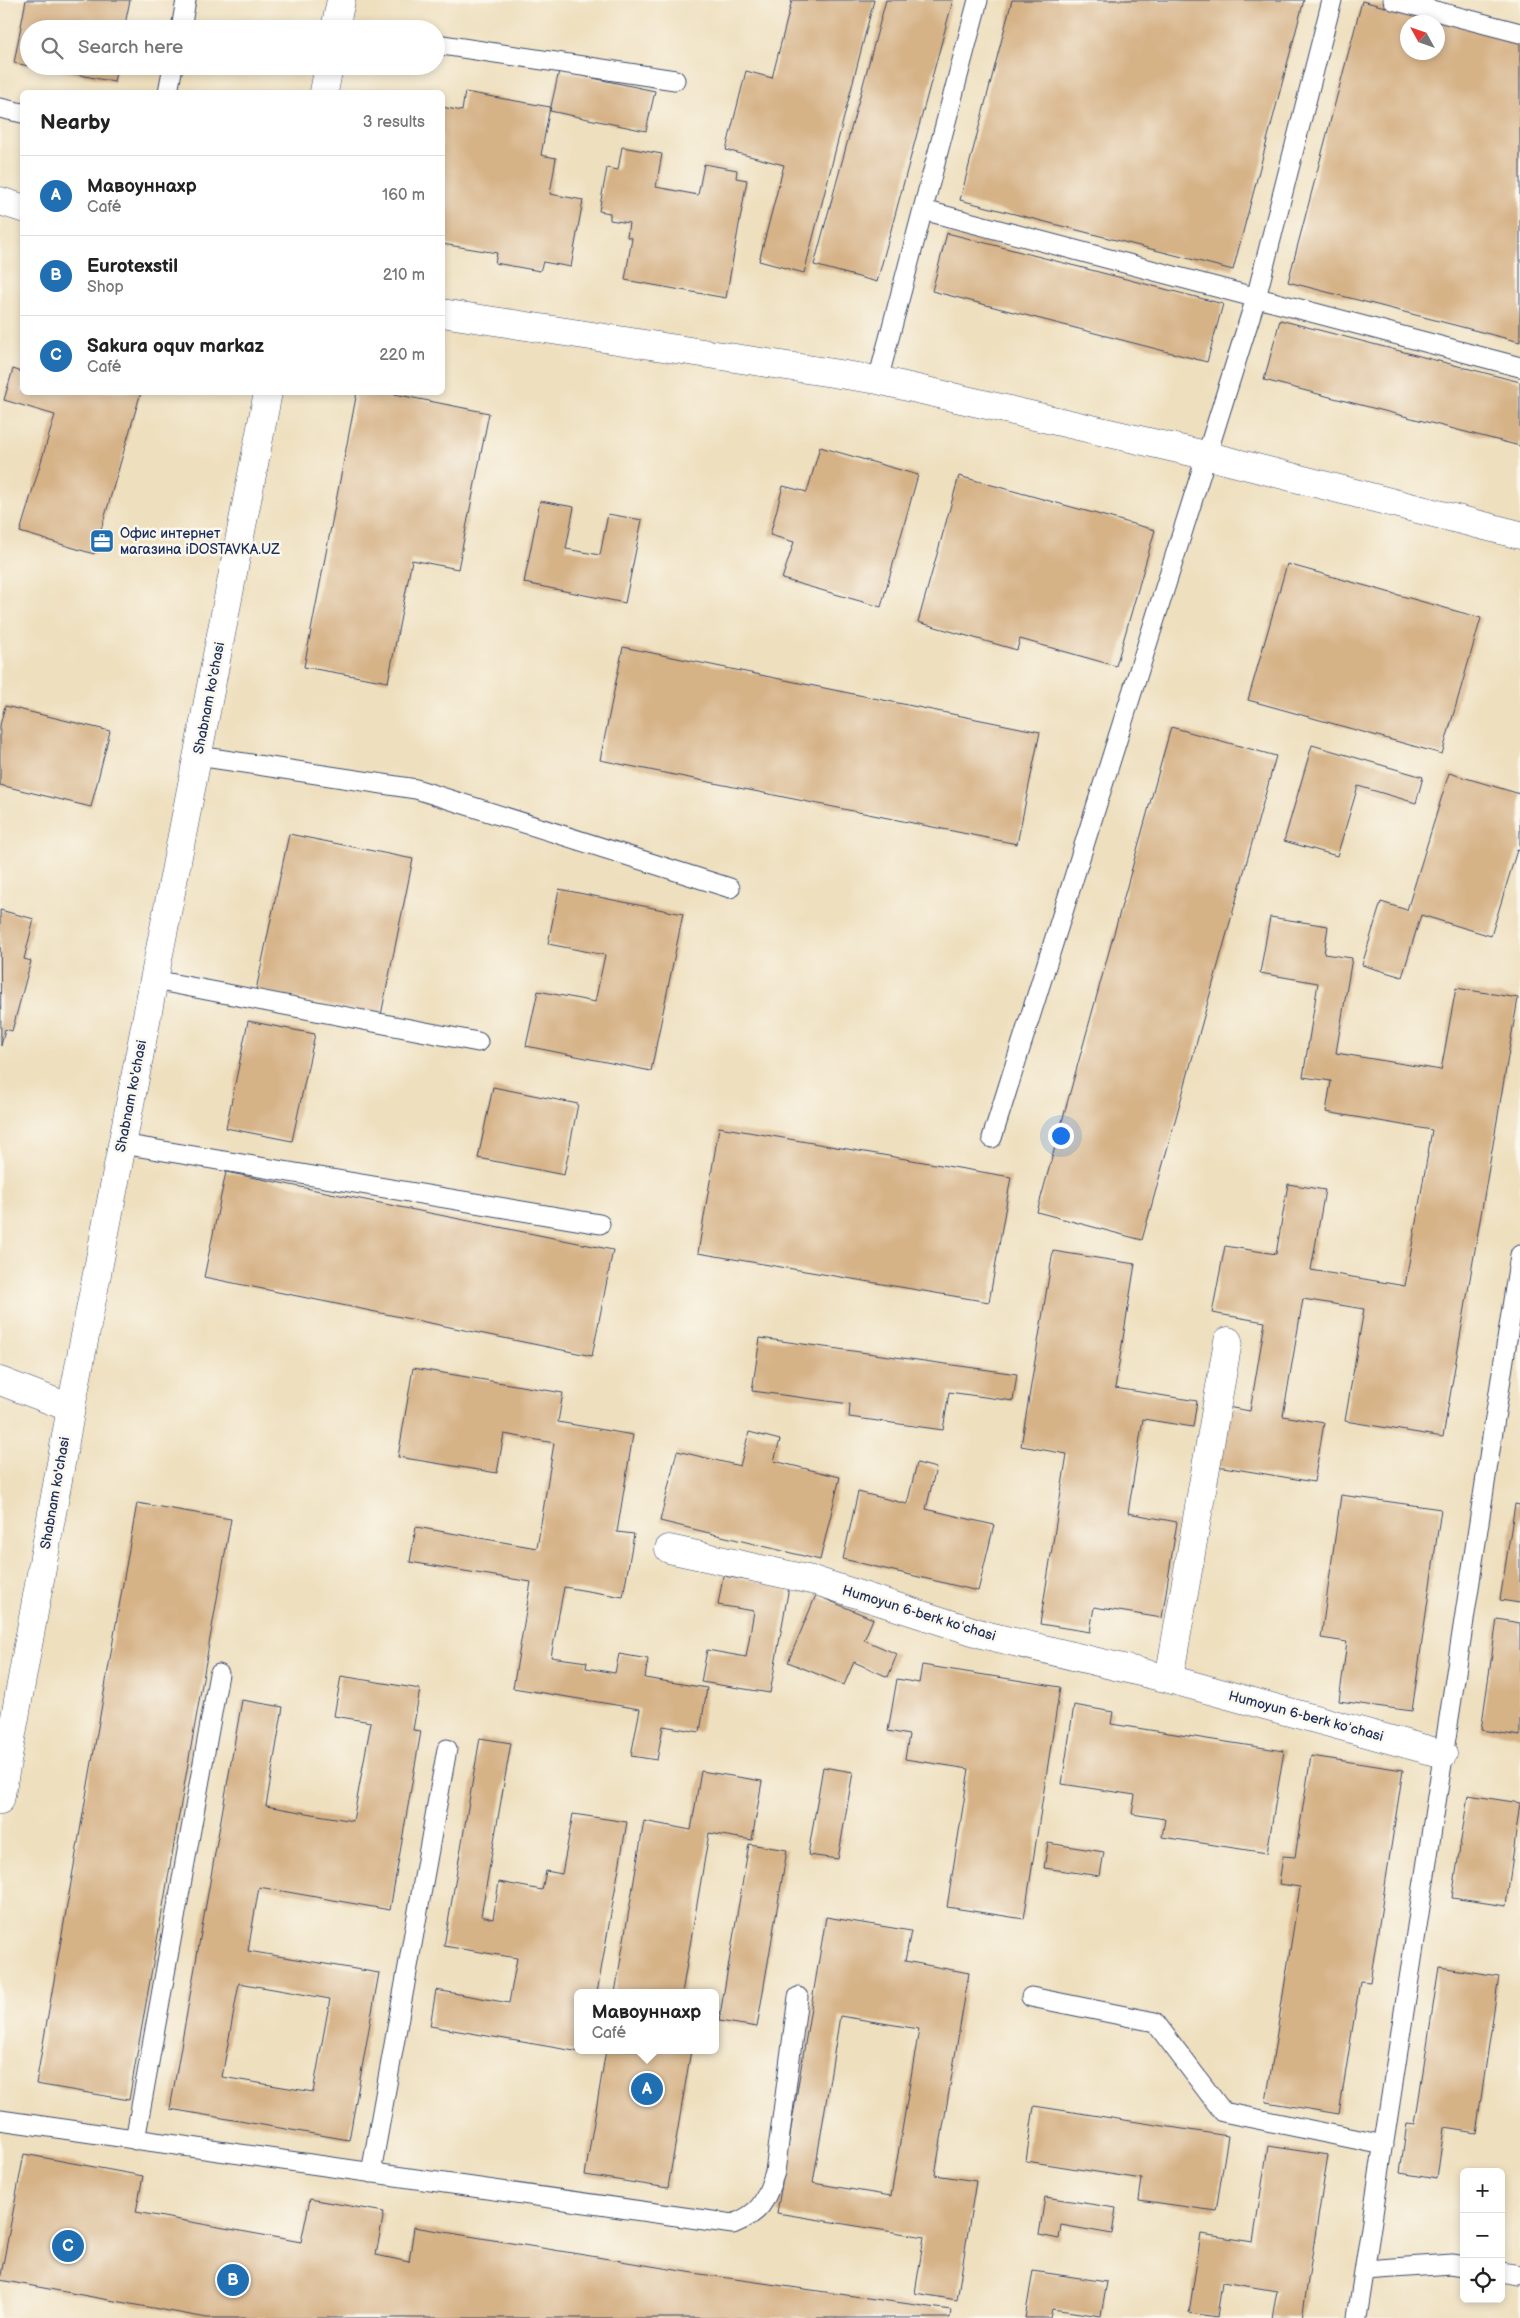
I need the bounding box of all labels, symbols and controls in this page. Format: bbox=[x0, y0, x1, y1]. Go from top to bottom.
north arrow bbox=[1400, 15, 1445, 60]
search box bbox=[20, 20, 445, 75]
icon: search bbox=[38, 34, 66, 62]
text: Search here bbox=[78, 36, 183, 59]
text: Nearby bbox=[40, 110, 110, 135]
text: 3 results bbox=[363, 113, 425, 132]
text: Мавоуннахр bbox=[87, 175, 197, 198]
text: A bbox=[51, 186, 61, 205]
text: 160 m bbox=[382, 186, 425, 205]
text: Café bbox=[87, 198, 121, 217]
text: Eurotexstil bbox=[87, 255, 178, 278]
text: B bbox=[50, 266, 62, 285]
text: 210 m bbox=[383, 266, 425, 285]
text: Shop bbox=[87, 278, 124, 297]
text: Sakura oquv markaz bbox=[87, 335, 264, 358]
text: C bbox=[50, 346, 62, 365]
text: 220 m bbox=[379, 346, 425, 365]
text: Café bbox=[87, 358, 121, 377]
place label: Офис интернет магазина iDOSTAVKA.UZ bbox=[120, 525, 280, 558]
office icon: Офис интернет магазина iDOSTAVKA.UZ bbox=[89, 528, 115, 554]
street label: Shabnam ko'chasi bbox=[190, 641, 228, 755]
street label: Shabnam ko'chasi bbox=[112, 1039, 150, 1153]
your location bbox=[1048, 1123, 1074, 1149]
street label: Shabnam ko'chasi bbox=[37, 1435, 73, 1551]
street label: Humoyun 6-berk koʻchasi bbox=[840, 1582, 998, 1644]
street label: Humoyun 6-berk koʻchasi bbox=[1227, 1687, 1385, 1745]
popup bbox=[574, 1989, 719, 2054]
text: Мавоуннахр bbox=[592, 2001, 701, 2024]
text: Café bbox=[592, 2024, 626, 2043]
pin: A bbox=[631, 2070, 663, 2108]
map controls bbox=[1460, 2168, 1505, 2303]
button: + bbox=[1460, 2168, 1505, 2213]
button: − bbox=[1460, 2213, 1505, 2258]
pin: C bbox=[52, 2227, 84, 2265]
button: locate bbox=[1460, 2258, 1505, 2303]
pin: B bbox=[217, 2261, 249, 2299]

